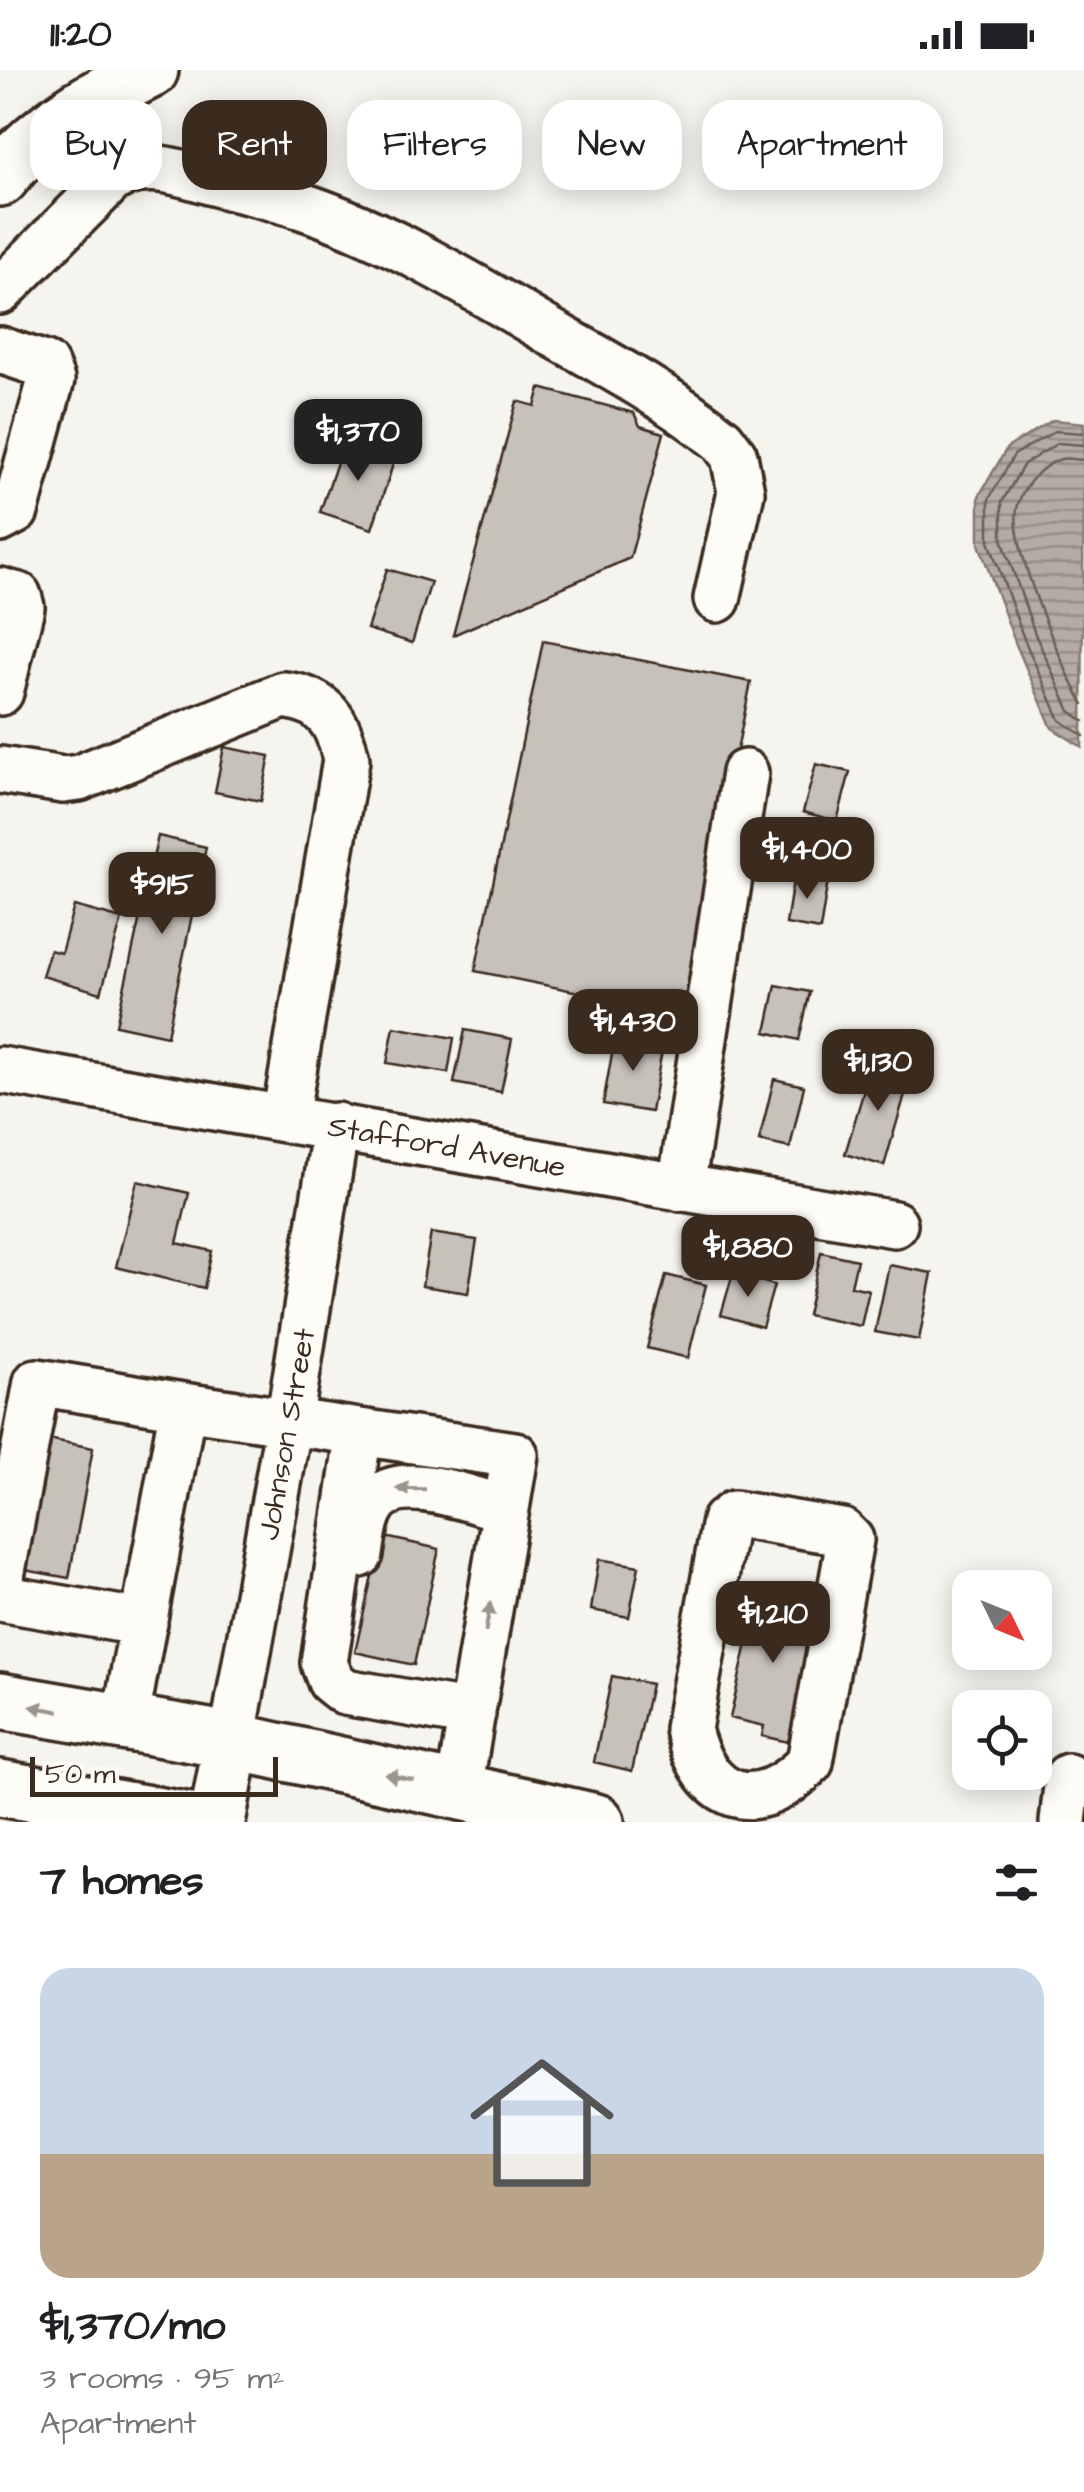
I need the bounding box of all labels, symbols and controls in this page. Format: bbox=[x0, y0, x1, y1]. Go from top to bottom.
text: 11:20 bbox=[50, 9, 112, 61]
chip: Buy bbox=[30, 100, 162, 190]
chip: Rent bbox=[182, 100, 327, 190]
chip: Filters bbox=[347, 100, 522, 190]
chip: New bbox=[542, 100, 682, 190]
chip: Apartment bbox=[702, 100, 943, 190]
pin: $1,370 bbox=[277, 399, 439, 484]
text: $1,370 bbox=[316, 409, 400, 454]
pin: $1,400 bbox=[726, 817, 888, 902]
text: $1,400 bbox=[762, 827, 852, 872]
pin: $915 bbox=[103, 852, 221, 937]
text: $915 bbox=[131, 862, 193, 907]
pin: $1,430 bbox=[552, 989, 714, 1074]
text: $1,430 bbox=[590, 999, 676, 1044]
pin: $1,130 bbox=[797, 1029, 959, 1114]
text: $1,130 bbox=[844, 1039, 912, 1084]
street label: Stafford Avenue bbox=[325, 1105, 569, 1189]
pin: $1,880 bbox=[667, 1215, 829, 1300]
text: $1,880 bbox=[703, 1225, 793, 1270]
street label: Johnson Street bbox=[248, 1325, 326, 1543]
one-way arrow bbox=[395, 1481, 427, 1497]
north arrow bbox=[952, 1570, 1052, 1670]
map controls bbox=[952, 1570, 1052, 1790]
pin: $1,210 bbox=[692, 1581, 854, 1666]
text: $1,210 bbox=[738, 1591, 808, 1636]
one-way arrow bbox=[481, 1601, 496, 1633]
button: locate bbox=[952, 1690, 1052, 1790]
one-way arrow bbox=[29, 1701, 61, 1716]
scale bar bbox=[30, 1752, 278, 1796]
text: 50 m bbox=[45, 1755, 116, 1794]
one-way arrow bbox=[383, 1768, 414, 1784]
text: 7 homes bbox=[40, 1853, 204, 1911]
icon: filters bbox=[989, 1855, 1044, 1910]
icon: home bbox=[452, 2033, 632, 2213]
text: $1,370/mo bbox=[40, 2298, 225, 2356]
text: 3 rooms · 95 m² bbox=[40, 2356, 284, 2401]
text: Apartment bbox=[40, 2401, 196, 2446]

